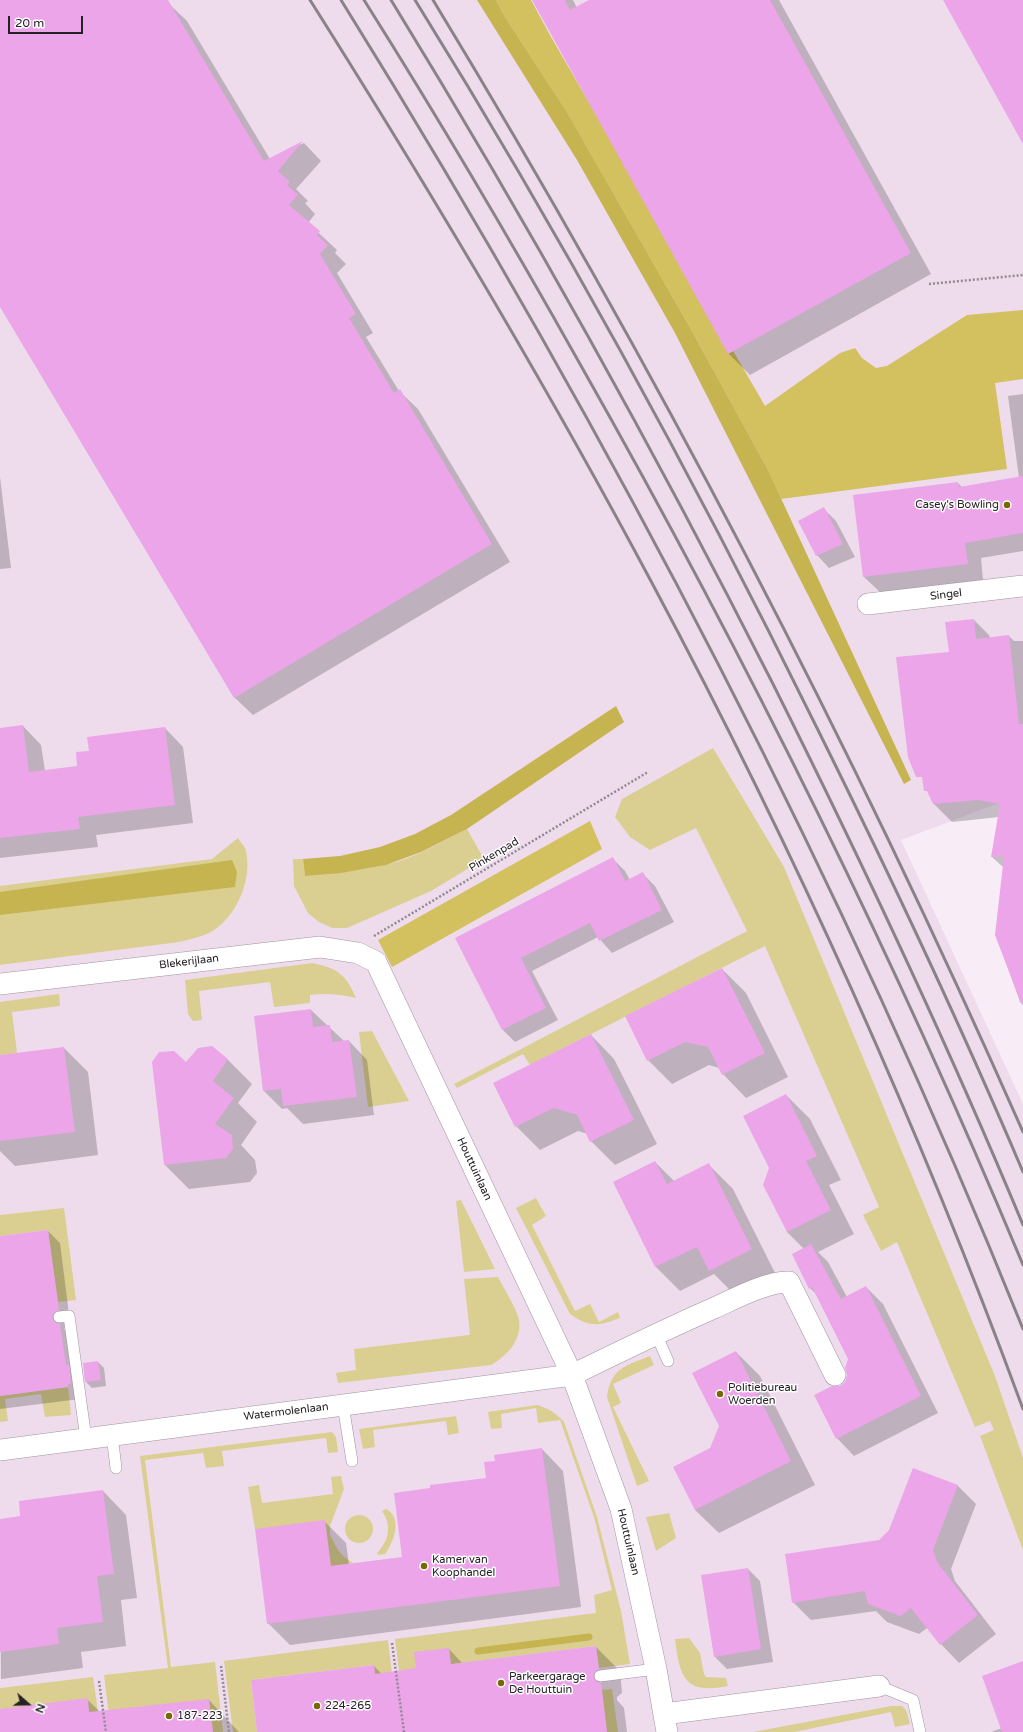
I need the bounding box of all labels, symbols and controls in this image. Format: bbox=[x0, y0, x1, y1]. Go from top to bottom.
scale bar bbox=[10, 8, 85, 34]
text: 20 m bbox=[15, 16, 44, 30]
place label: Casey's Bowling bbox=[915, 498, 999, 512]
marker: Casey's Bowling bbox=[1002, 500, 1012, 510]
street label: Singel bbox=[929, 586, 963, 604]
street label: Pinkenpad bbox=[467, 835, 521, 875]
street label: Blekerijlaan bbox=[158, 952, 220, 972]
street label: Houttuinlaan bbox=[454, 1135, 494, 1203]
place label: Politiebureau Woerden bbox=[728, 1381, 797, 1407]
marker: Politiebureau Woerden bbox=[715, 1389, 725, 1399]
street label: Watermolenlaan bbox=[243, 1400, 329, 1424]
street label: Houttuinlaan bbox=[614, 1507, 642, 1577]
place label: Kamer van Koophandel bbox=[432, 1553, 495, 1579]
marker: Kamer van Koophandel bbox=[419, 1561, 429, 1571]
place label: Parkeergarage De Houttuin bbox=[509, 1670, 586, 1696]
marker: Parkeergarage De Houttuin bbox=[496, 1678, 506, 1688]
north arrow bbox=[8, 1684, 48, 1724]
place label: 224-265 bbox=[325, 1699, 371, 1713]
marker: 224-265 bbox=[312, 1701, 322, 1711]
text: N bbox=[32, 1702, 47, 1715]
place label: 187-223 bbox=[177, 1709, 223, 1723]
marker: 187-223 bbox=[164, 1711, 174, 1721]

